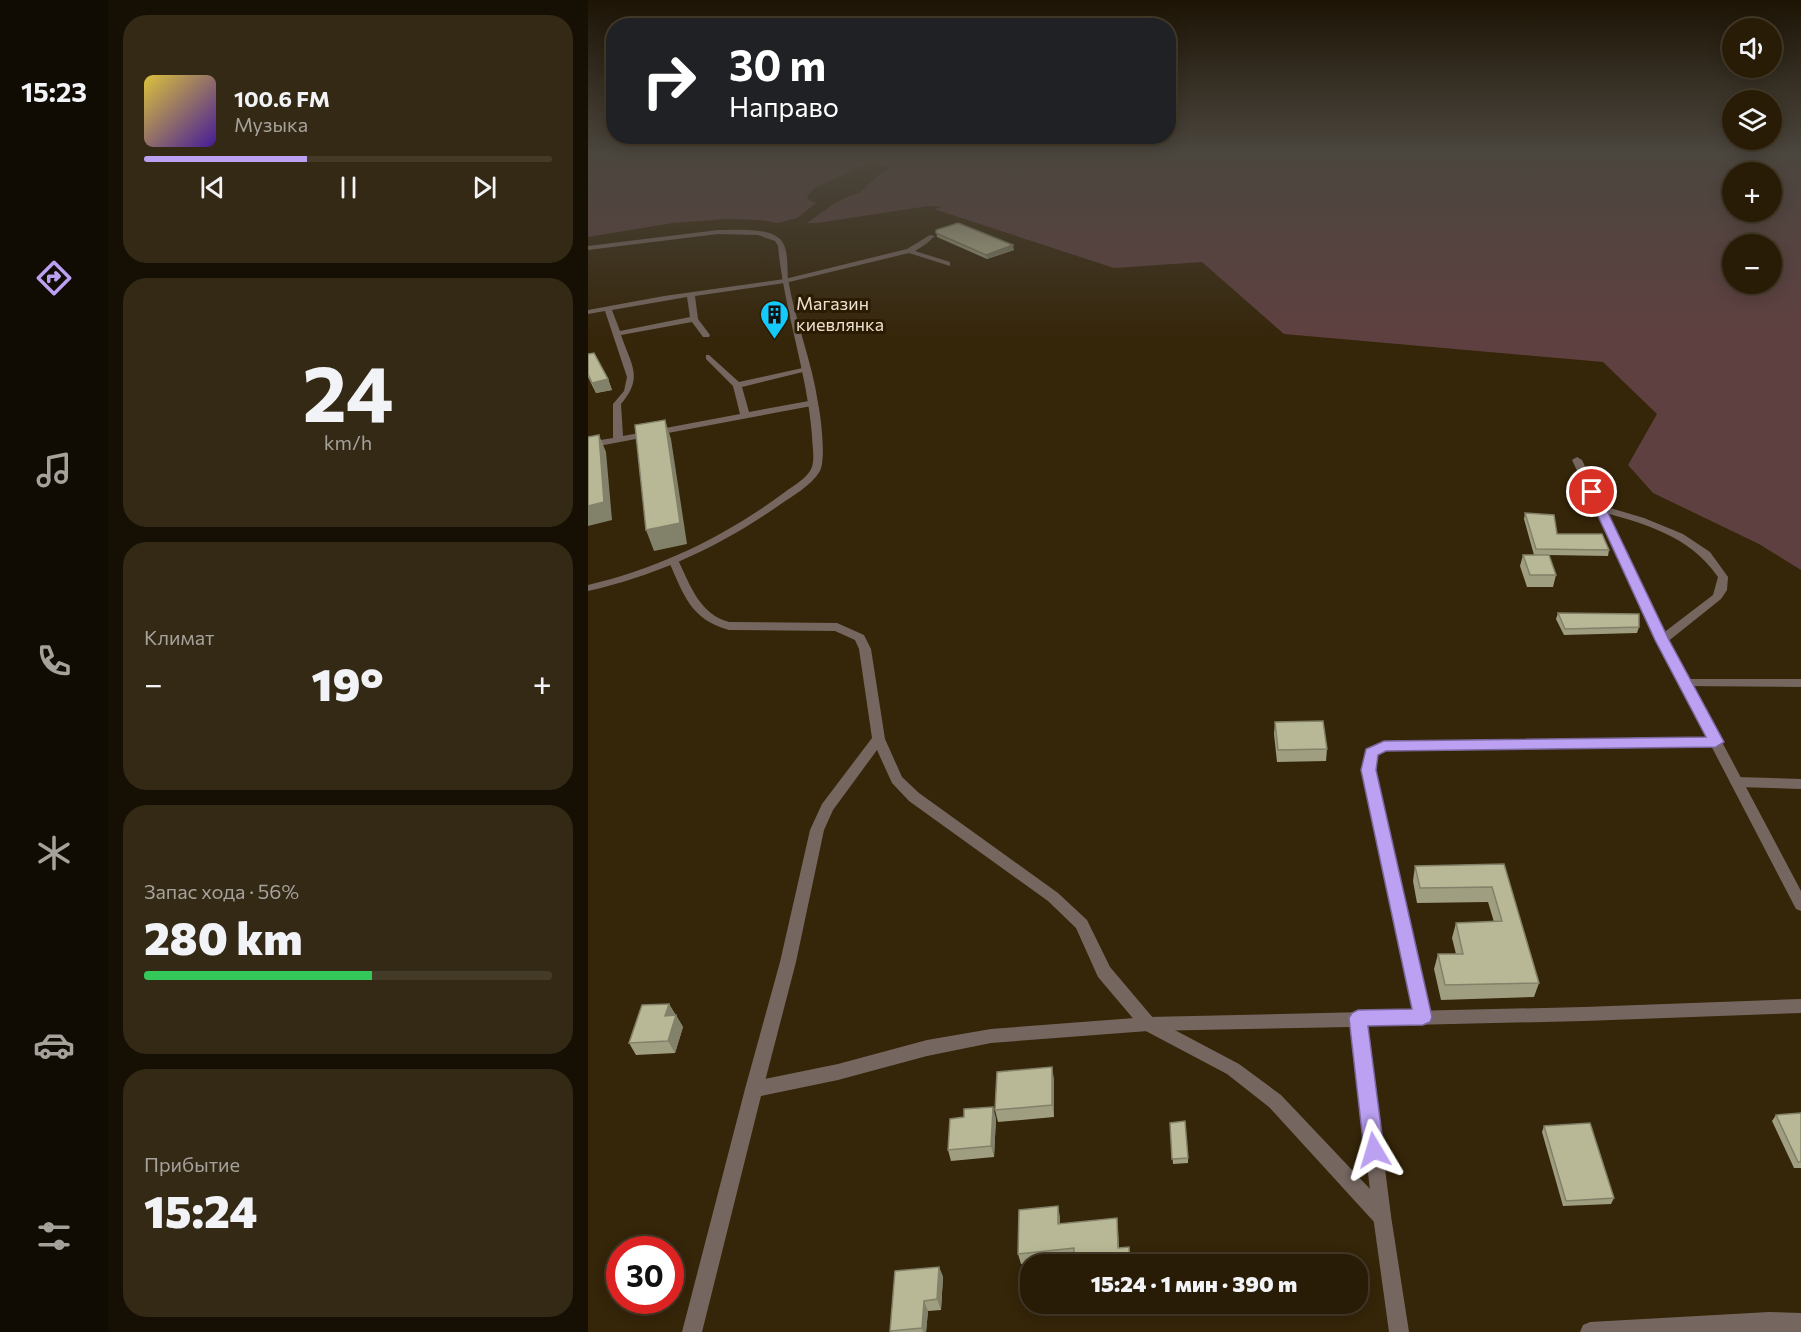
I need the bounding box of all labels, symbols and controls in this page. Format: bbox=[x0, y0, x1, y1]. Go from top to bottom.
map controls bbox=[1722, 18, 1782, 294]
button: sound bbox=[1722, 18, 1782, 78]
text: 30 m bbox=[729, 38, 826, 90]
icon: right bbox=[630, 42, 708, 120]
text: 15:23 bbox=[21, 75, 87, 108]
text: 100.6 FM bbox=[234, 85, 330, 112]
text: Направо bbox=[729, 90, 839, 123]
button: layers bbox=[1722, 90, 1782, 150]
text: Музыка bbox=[234, 112, 308, 136]
button: + bbox=[1722, 162, 1782, 222]
icon: previous bbox=[196, 171, 229, 204]
icon: pause bbox=[332, 171, 365, 204]
icon: next bbox=[468, 171, 501, 204]
button: − bbox=[1722, 234, 1782, 294]
icon: directions bbox=[33, 257, 75, 299]
place label: Магазин киевлянка bbox=[796, 292, 884, 335]
building icon: Магазин киевлянка bbox=[759, 298, 791, 340]
text: 24 bbox=[302, 343, 394, 438]
text: km/h bbox=[324, 430, 372, 454]
icon: music bbox=[33, 449, 75, 491]
pin bbox=[1566, 466, 1617, 517]
icon: arrive bbox=[1575, 475, 1608, 508]
text: Климат bbox=[144, 625, 214, 649]
icon: phone bbox=[33, 640, 75, 682]
text: 19° bbox=[312, 655, 384, 710]
text: − bbox=[144, 662, 163, 703]
text: + bbox=[533, 662, 552, 703]
icon: climate bbox=[33, 832, 75, 874]
text: Запас хода · 56% bbox=[144, 879, 299, 903]
text: 280 km bbox=[144, 909, 302, 964]
icon: car bbox=[33, 1024, 75, 1066]
position arrow bbox=[1342, 1118, 1406, 1182]
text: Прибытие bbox=[144, 1152, 240, 1176]
text: 15:24 bbox=[144, 1182, 257, 1237]
icon: filters bbox=[33, 1215, 75, 1257]
speed limit sign: 30 bbox=[606, 1236, 684, 1314]
text: 15:24 · 1 мин · 390 m bbox=[1091, 1270, 1297, 1297]

